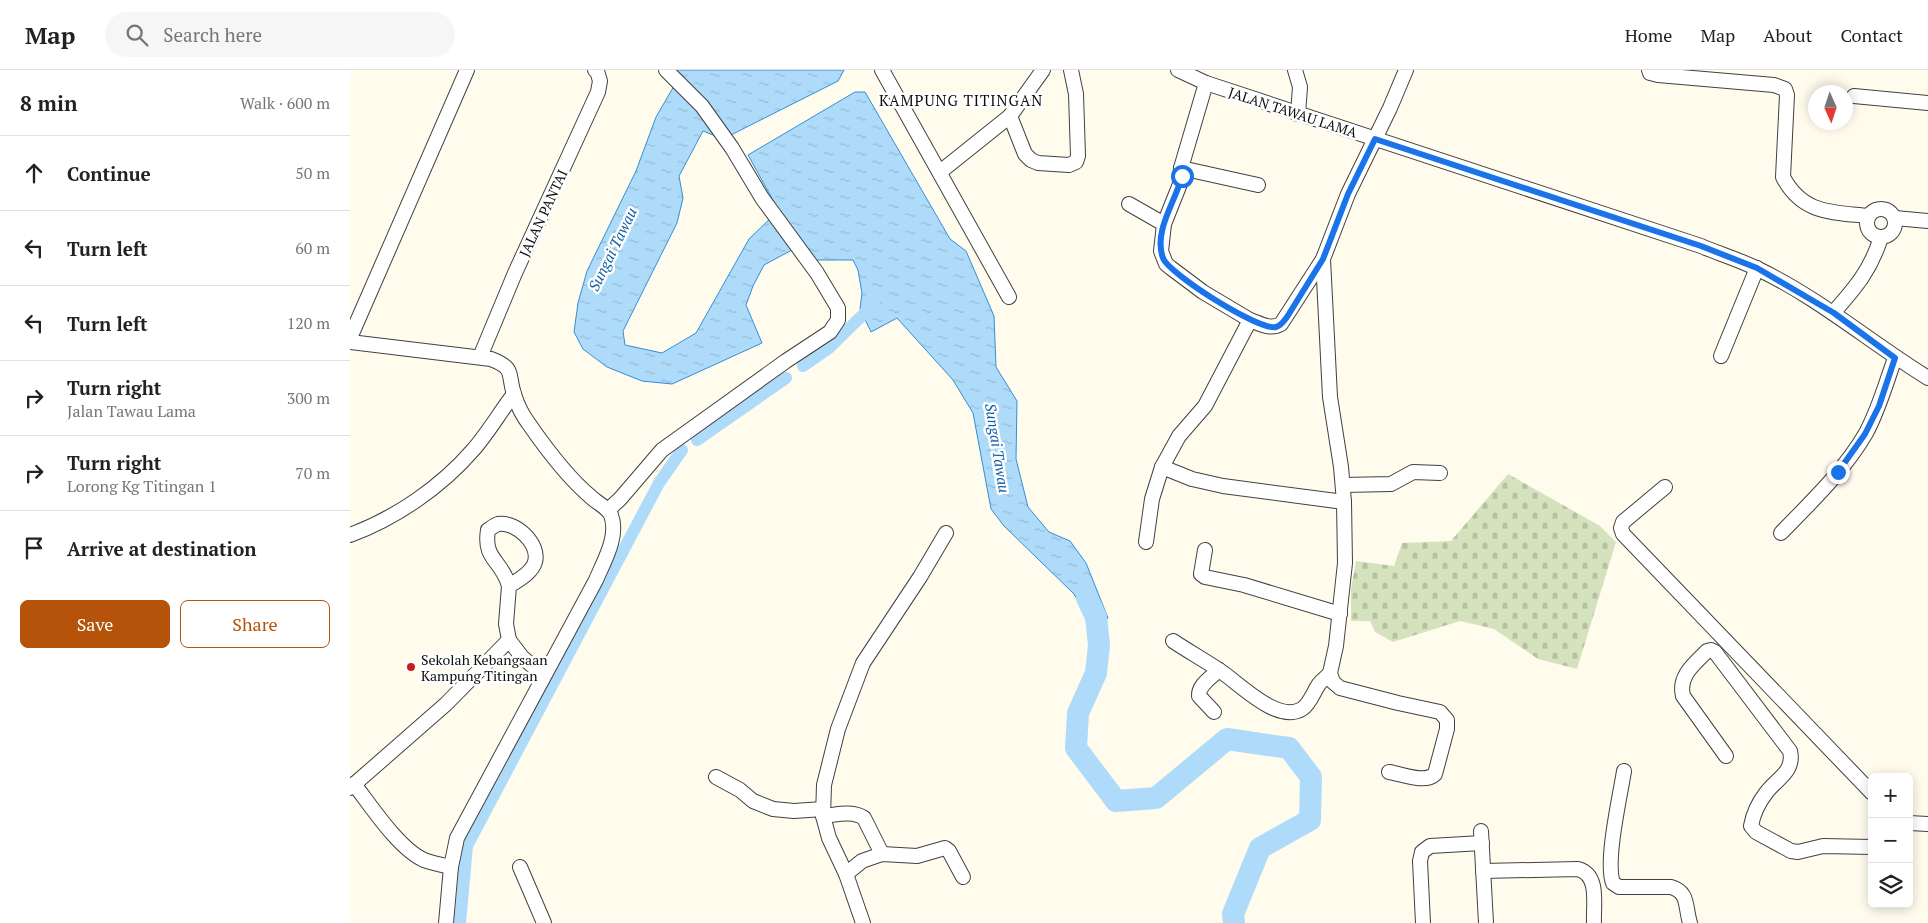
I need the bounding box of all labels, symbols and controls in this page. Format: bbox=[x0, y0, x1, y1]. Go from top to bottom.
search box bbox=[105, 12, 455, 57]
text: Map bbox=[25, 19, 75, 51]
icon: search bbox=[123, 21, 151, 49]
text: Search here bbox=[163, 22, 262, 47]
text: Home bbox=[1625, 23, 1672, 47]
text: Map bbox=[1700, 23, 1735, 47]
text: About bbox=[1763, 23, 1812, 47]
text: Contact bbox=[1840, 23, 1903, 47]
street label: JALAN TAWAU LAMA bbox=[1226, 82, 1360, 142]
north arrow bbox=[1808, 85, 1853, 130]
text: 8 min bbox=[20, 89, 77, 117]
district label: KAMPUNG TITINGAN bbox=[879, 90, 1043, 110]
text: Walk · 600 m bbox=[240, 92, 330, 114]
icon: ahead bbox=[20, 159, 48, 187]
text: Continue bbox=[67, 161, 151, 186]
text: 50 m bbox=[295, 162, 330, 184]
route start bbox=[1171, 165, 1194, 188]
street label: JALAN PANTAI bbox=[514, 166, 572, 260]
water label: Sungai Tawau bbox=[583, 204, 641, 294]
icon: left bbox=[20, 234, 48, 262]
text: Turn left bbox=[67, 236, 148, 261]
text: 60 m bbox=[295, 237, 330, 259]
icon: left bbox=[20, 309, 48, 337]
text: Turn left bbox=[67, 311, 148, 336]
text: 120 m bbox=[287, 312, 330, 334]
text: Turn right bbox=[67, 375, 161, 400]
icon: right bbox=[20, 384, 48, 412]
text: 300 m bbox=[287, 387, 330, 409]
text: Jalan Tawau Lama bbox=[67, 400, 196, 422]
water label: Sungai Tawau bbox=[981, 402, 1015, 494]
text: Turn right bbox=[67, 450, 161, 475]
icon: right bbox=[20, 459, 48, 487]
route end bbox=[1827, 461, 1850, 484]
text: 70 m bbox=[295, 462, 330, 484]
text: Lorong Kg Titingan 1 bbox=[67, 475, 217, 497]
icon: arrive bbox=[20, 534, 48, 562]
text: Arrive at destination bbox=[67, 536, 256, 561]
button: Save bbox=[20, 600, 170, 648]
button: Share bbox=[180, 600, 330, 648]
place label: Sekolah Kebangsaan Kampung Titingan bbox=[421, 650, 548, 685]
marker: Sekolah Kebangsaan Kampung Titingan bbox=[405, 661, 417, 673]
map controls bbox=[1868, 773, 1913, 908]
button: + bbox=[1868, 773, 1913, 818]
button: − bbox=[1868, 818, 1913, 863]
button: layers bbox=[1868, 863, 1913, 908]

